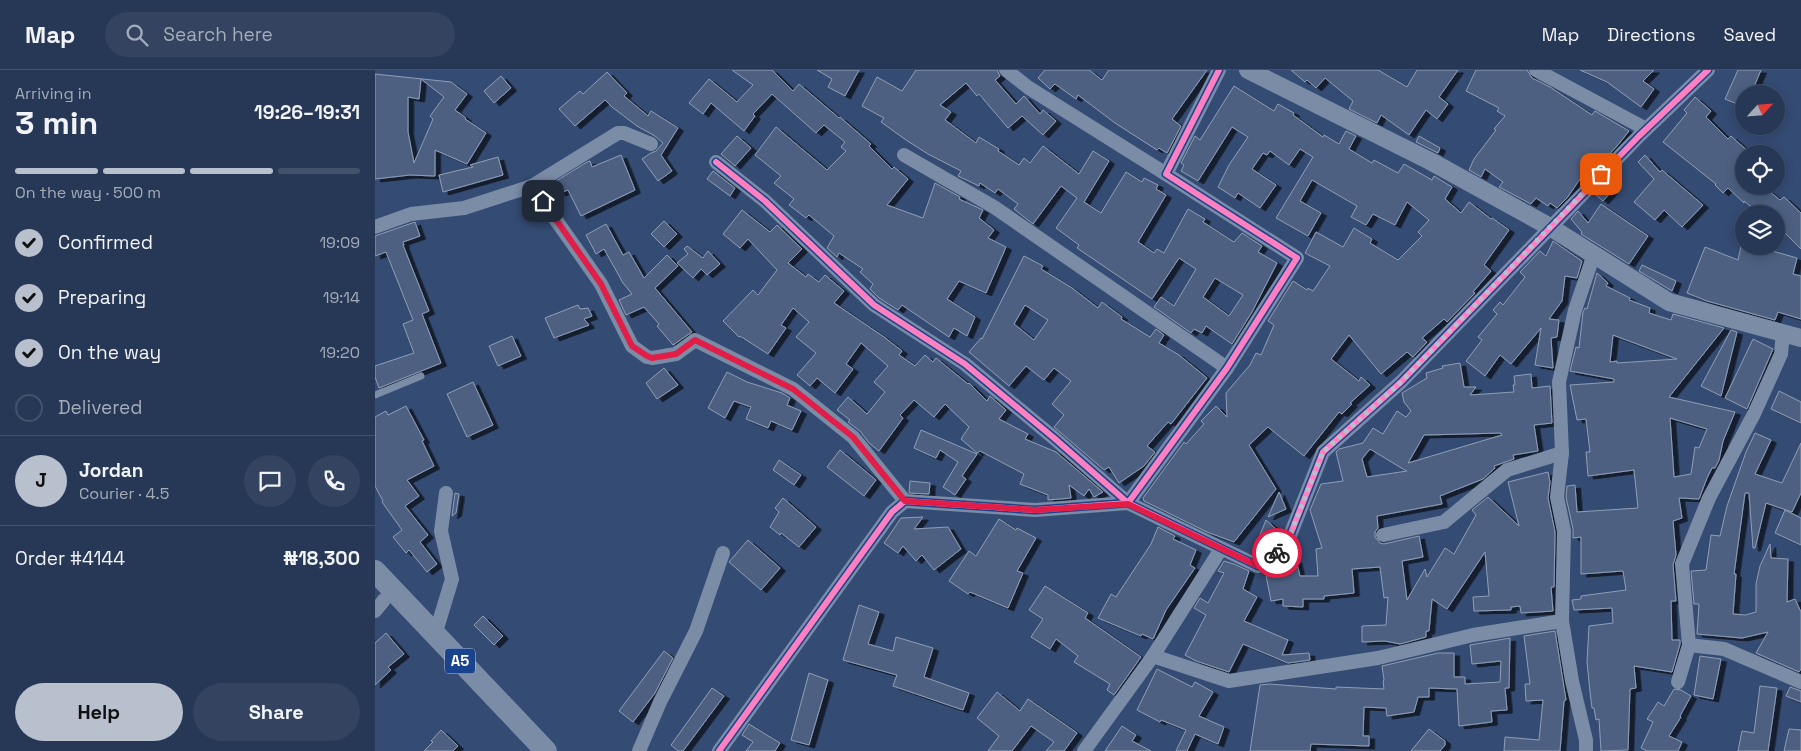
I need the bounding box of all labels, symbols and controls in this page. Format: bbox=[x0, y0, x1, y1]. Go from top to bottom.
search box bbox=[105, 12, 455, 57]
text: Map bbox=[25, 19, 75, 50]
icon: search bbox=[123, 21, 151, 49]
text: Search here bbox=[163, 22, 273, 47]
text: Map bbox=[1542, 23, 1579, 46]
text: Directions bbox=[1607, 23, 1696, 46]
text: Saved bbox=[1724, 23, 1776, 46]
text: Arriving in bbox=[15, 83, 92, 104]
north arrow bbox=[1735, 85, 1785, 135]
map controls bbox=[1735, 85, 1785, 255]
text: 19:26–19:31 bbox=[254, 100, 360, 125]
text: 3 min bbox=[15, 103, 98, 143]
button: locate bbox=[1735, 145, 1785, 195]
pin bbox=[1580, 153, 1622, 195]
icon: bag bbox=[1587, 160, 1615, 188]
pin bbox=[522, 180, 564, 222]
text: On the way · 500 m bbox=[15, 182, 161, 203]
icon: home bbox=[529, 187, 557, 215]
button: layers bbox=[1735, 205, 1785, 255]
icon: check bbox=[15, 229, 43, 257]
text: Confirmed bbox=[58, 230, 153, 255]
text: 19:09 bbox=[319, 232, 360, 253]
icon: check bbox=[15, 284, 43, 312]
text: Preparing bbox=[58, 285, 146, 310]
text: 19:14 bbox=[323, 287, 360, 308]
icon: check bbox=[15, 339, 43, 367]
text: On the way bbox=[58, 340, 161, 365]
text: 19:20 bbox=[320, 342, 360, 363]
text: Delivered bbox=[58, 395, 143, 420]
button: chat bbox=[244, 455, 296, 507]
button: phone bbox=[308, 455, 360, 507]
text: Jordan bbox=[79, 458, 144, 483]
text: J bbox=[35, 468, 47, 493]
text: Courier · 4.5 bbox=[79, 483, 169, 504]
courier bbox=[1252, 528, 1302, 578]
icon: bike bbox=[1263, 539, 1291, 567]
text: Order #4144 bbox=[15, 546, 125, 571]
text: ₦18,300 bbox=[283, 546, 360, 571]
road number: A5 bbox=[445, 648, 475, 674]
button: Help bbox=[15, 683, 183, 741]
button: Share bbox=[193, 683, 360, 741]

